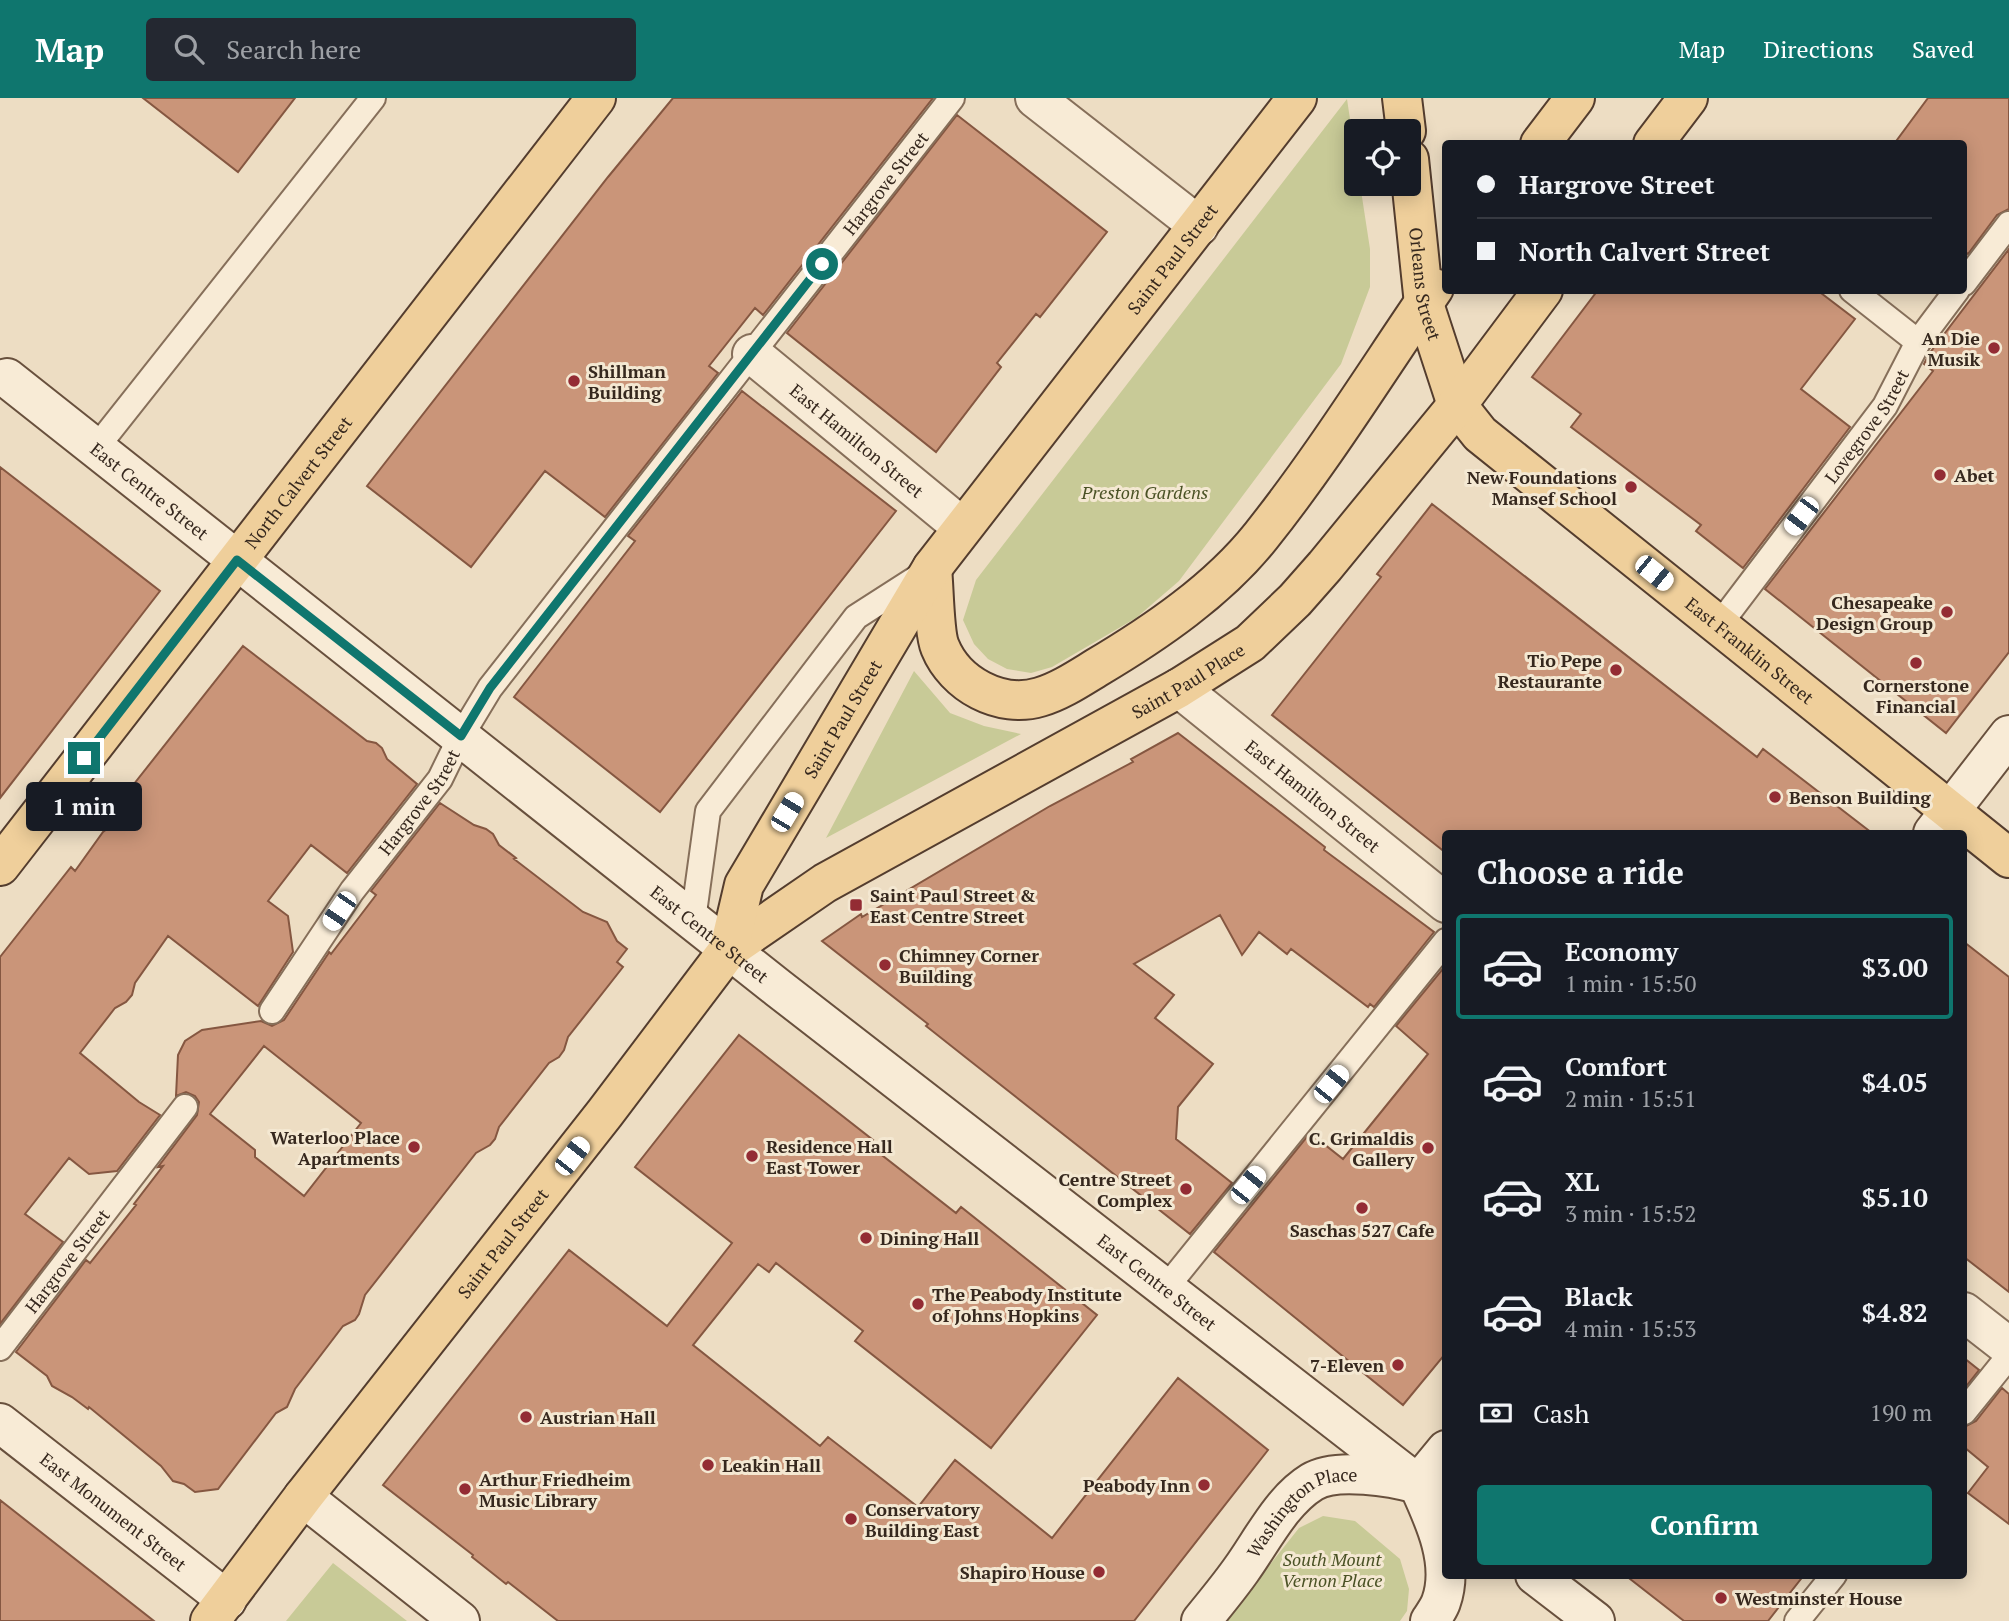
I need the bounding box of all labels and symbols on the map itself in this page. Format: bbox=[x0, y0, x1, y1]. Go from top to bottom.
street label: Hargrove Street bbox=[837, 126, 934, 240]
street label: Saint Paul Street bbox=[1122, 198, 1223, 319]
street label: Orleans Street bbox=[1404, 226, 1447, 344]
route start bbox=[806, 248, 838, 280]
place label: An Die Musik bbox=[1922, 326, 1981, 371]
marker: An Die Musik bbox=[1986, 340, 2002, 356]
place label: Shillman Building bbox=[588, 359, 666, 404]
street label: Lovegrove Street bbox=[1819, 365, 1914, 488]
marker: Shillman Building bbox=[566, 373, 582, 389]
street label: East Hamilton Street bbox=[785, 378, 929, 503]
street label: North Calvert Street bbox=[239, 411, 357, 553]
street label: East Centre Street bbox=[86, 437, 214, 545]
place label: Abet bbox=[1954, 463, 1995, 487]
place label: New Foundations Mansef School bbox=[1467, 465, 1617, 510]
marker: Abet bbox=[1932, 467, 1948, 483]
marker: New Foundations Mansef School bbox=[1623, 479, 1639, 495]
park label: Preston Gardens bbox=[1081, 480, 1208, 504]
car bbox=[1780, 493, 1823, 539]
car bbox=[1632, 552, 1677, 594]
place label: Chesapeake Design Group bbox=[1816, 590, 1933, 635]
street label: East Franklin Street bbox=[1681, 592, 1819, 709]
marker: Chesapeake Design Group bbox=[1939, 604, 1955, 620]
street label: Saint Paul Place bbox=[1127, 637, 1249, 724]
place label: Tio Pepe Restaurante bbox=[1497, 648, 1602, 693]
street label: Saint Paul Street bbox=[798, 655, 887, 783]
marker: Cornerstone Financial bbox=[1908, 655, 1924, 671]
marker: Tio Pepe Restaurante bbox=[1608, 662, 1624, 678]
place label: Cornerstone Financial bbox=[1863, 673, 1969, 718]
street label: East Hamilton Street bbox=[1240, 734, 1386, 858]
route end bbox=[68, 742, 100, 774]
street label: Hargrove Street bbox=[373, 745, 465, 860]
callout: 1 min bbox=[26, 782, 142, 832]
place label: Benson Building bbox=[1789, 785, 1931, 809]
car bbox=[768, 789, 807, 835]
marker: Benson Building bbox=[1767, 789, 1783, 805]
street label: East Centre Street bbox=[646, 880, 774, 988]
place label: Saint Paul Street & East Centre Street bbox=[870, 883, 1036, 928]
car bbox=[319, 888, 360, 934]
marker: Saint Paul Street & East Centre Street bbox=[848, 897, 864, 913]
place label: Chimney Corner Building bbox=[899, 943, 1039, 988]
marker: Chimney Corner Building bbox=[877, 957, 893, 973]
car bbox=[1310, 1061, 1353, 1107]
place label: Waterloo Place Apartments bbox=[270, 1125, 400, 1170]
place label: C. Grimaldis Gallery bbox=[1309, 1126, 1414, 1171]
car bbox=[551, 1133, 594, 1179]
place label: Residence Hall East Tower bbox=[766, 1134, 893, 1179]
marker: Waterloo Place Apartments bbox=[406, 1139, 422, 1155]
marker: C. Grimaldis Gallery bbox=[1420, 1140, 1436, 1156]
marker: Residence Hall East Tower bbox=[744, 1148, 760, 1164]
car bbox=[1227, 1162, 1270, 1208]
place label: Centre Street Complex bbox=[1058, 1167, 1172, 1212]
marker: Centre Street Complex bbox=[1178, 1181, 1194, 1197]
street label: Saint Paul Street bbox=[452, 1183, 554, 1303]
marker: Saschas 527 Cafe bbox=[1354, 1200, 1370, 1216]
street label: Hargrove Street bbox=[19, 1203, 115, 1318]
place label: Saschas 527 Cafe bbox=[1290, 1218, 1435, 1242]
place label: Dining Hall bbox=[880, 1226, 979, 1250]
street label: East Centre Street bbox=[1093, 1228, 1222, 1336]
marker: Dining Hall bbox=[858, 1230, 874, 1246]
place label: The Peabody Institute of Johns Hopkins bbox=[932, 1282, 1122, 1327]
marker: The Peabody Institute of Johns Hopkins bbox=[910, 1296, 926, 1312]
place label: 7-Eleven bbox=[1310, 1353, 1384, 1377]
marker: 7-Eleven bbox=[1390, 1357, 1406, 1373]
place label: Austrian Hall bbox=[540, 1405, 656, 1429]
marker: Austrian Hall bbox=[518, 1409, 534, 1425]
street label: East Monument Street bbox=[35, 1447, 192, 1576]
place label: Leakin Hall bbox=[722, 1453, 821, 1477]
marker: Leakin Hall bbox=[700, 1457, 716, 1473]
street label: Washington Place bbox=[1241, 1462, 1358, 1562]
place label: Arthur Friedheim Music Library bbox=[479, 1467, 631, 1512]
place label: Peabody Inn bbox=[1083, 1473, 1190, 1497]
marker: Peabody Inn bbox=[1196, 1477, 1212, 1493]
marker: Arthur Friedheim Music Library bbox=[457, 1481, 473, 1497]
place label: Conservatory Building East bbox=[865, 1497, 980, 1542]
marker: Conservatory Building East bbox=[843, 1511, 859, 1527]
park label: South Mount Vernon Place bbox=[1282, 1547, 1382, 1592]
place label: Shapiro House bbox=[960, 1560, 1085, 1584]
marker: Shapiro House bbox=[1091, 1564, 1107, 1580]
place label: Westminster House bbox=[1735, 1586, 1903, 1610]
marker: Westminster House bbox=[1713, 1590, 1729, 1606]

